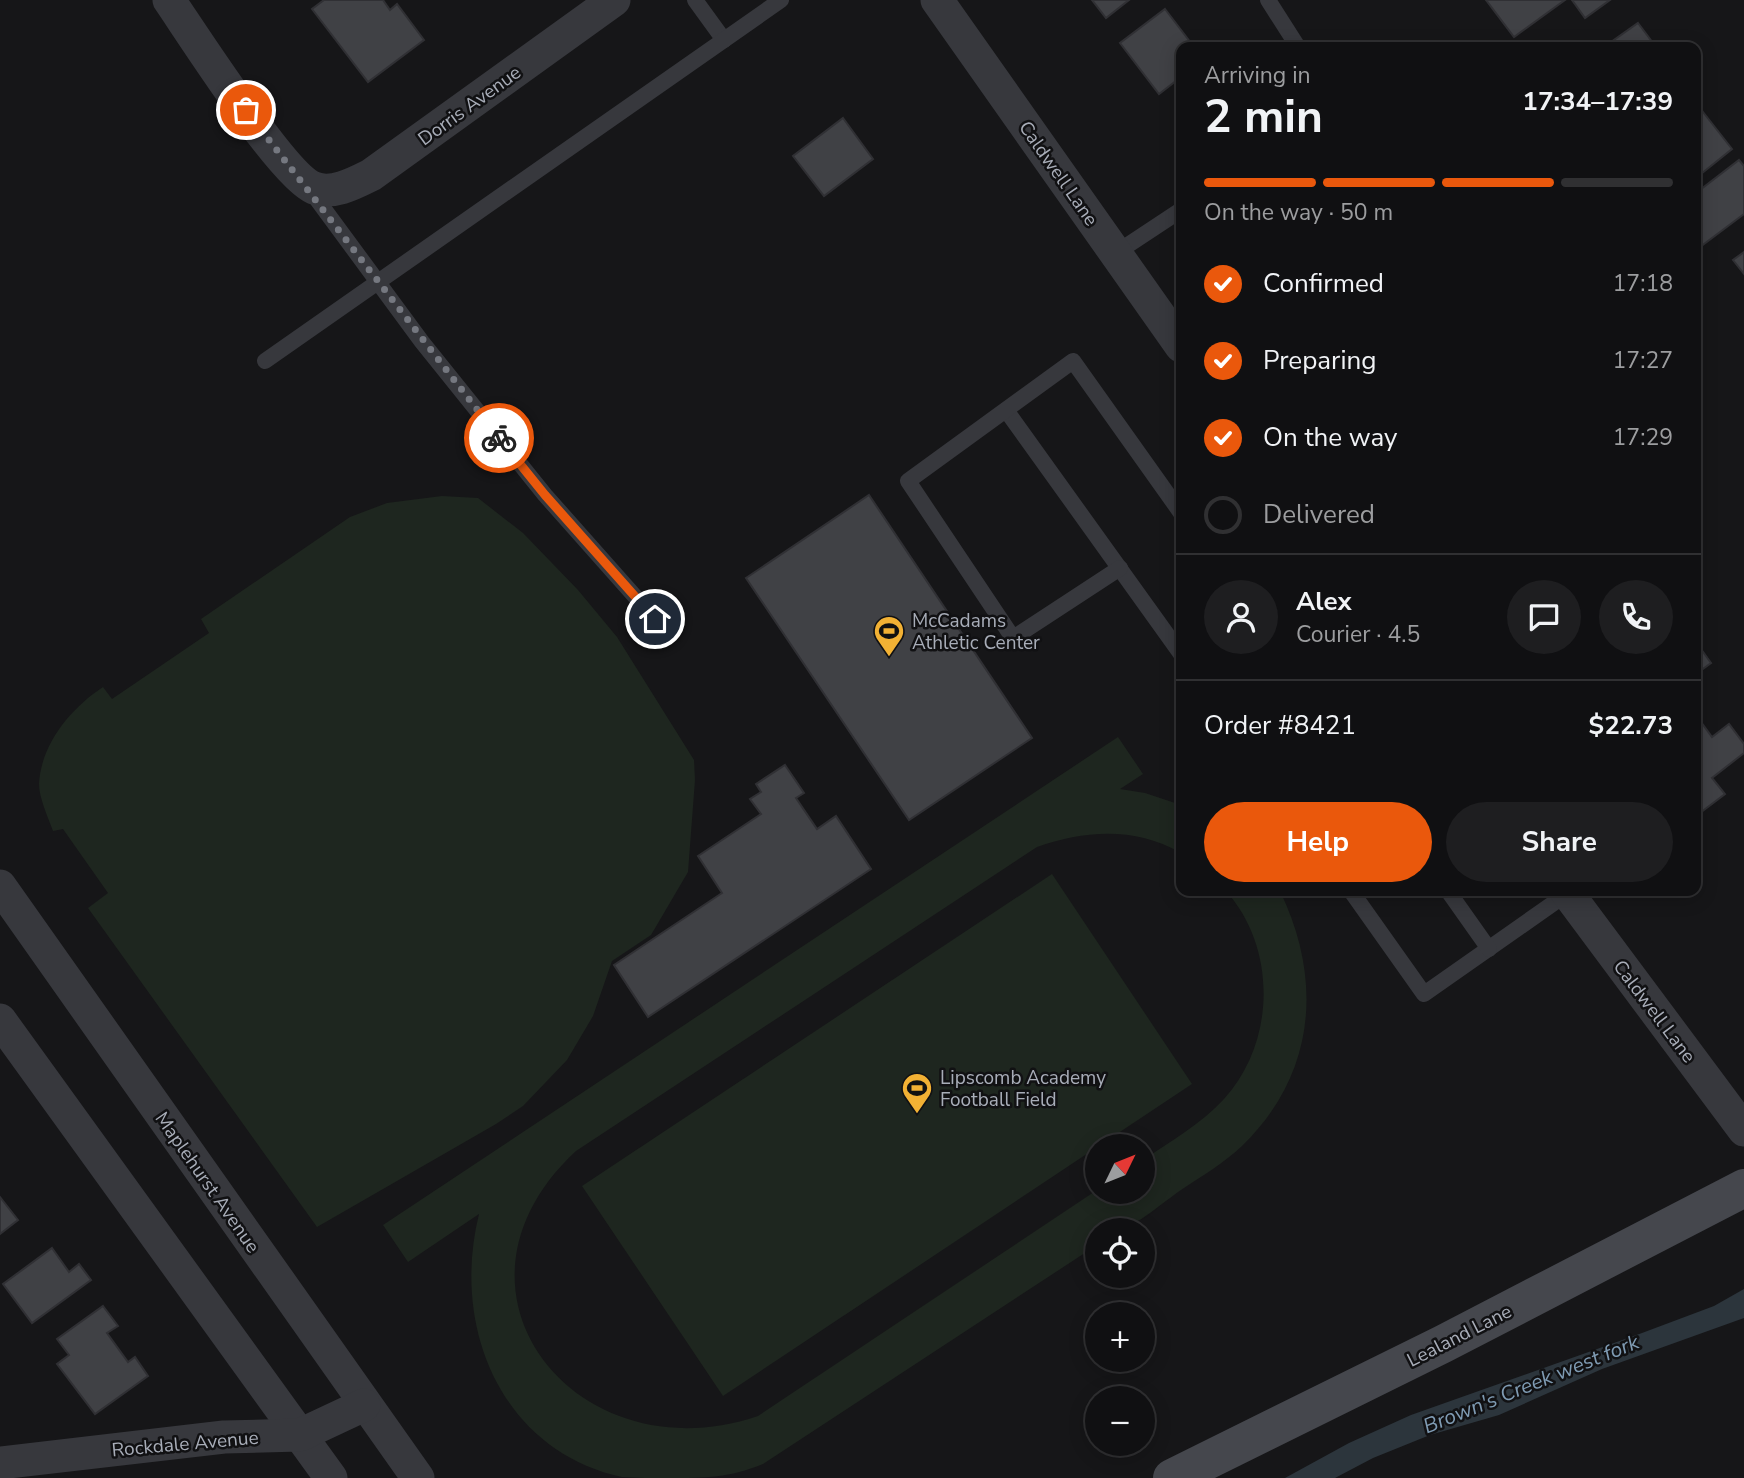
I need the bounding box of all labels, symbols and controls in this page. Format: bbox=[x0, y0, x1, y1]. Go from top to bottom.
street label: Dorris Avenue bbox=[413, 60, 526, 152]
text: Arriving in bbox=[1204, 60, 1311, 91]
pin bbox=[216, 80, 276, 140]
text: 17:34–17:39 bbox=[1522, 84, 1673, 119]
text: 2 min bbox=[1204, 85, 1323, 148]
icon: bag bbox=[227, 91, 265, 129]
street label: Caldwell Lane bbox=[1012, 116, 1104, 231]
text: On the way · 50 m bbox=[1204, 197, 1393, 228]
icon: check bbox=[1204, 265, 1242, 303]
text: Confirmed bbox=[1263, 266, 1384, 301]
text: 17:18 bbox=[1613, 268, 1673, 299]
icon: check bbox=[1204, 342, 1242, 380]
text: Preparing bbox=[1263, 343, 1376, 378]
text: 17:27 bbox=[1613, 345, 1673, 376]
courier bbox=[464, 403, 534, 473]
icon: bike bbox=[480, 419, 518, 457]
icon: check bbox=[1204, 419, 1242, 457]
text: On the way bbox=[1263, 420, 1397, 455]
text: 17:29 bbox=[1613, 422, 1673, 453]
text: Delivered bbox=[1263, 497, 1375, 532]
button: person bbox=[1204, 580, 1278, 654]
button: chat bbox=[1507, 580, 1581, 654]
button: phone bbox=[1599, 580, 1673, 654]
text: Alex bbox=[1296, 584, 1352, 619]
pin bbox=[625, 589, 685, 649]
icon: home bbox=[636, 600, 674, 638]
place label: McCadams Athletic Center bbox=[912, 608, 1040, 656]
sports icon: McCadams Athletic Center bbox=[872, 614, 906, 658]
text: Courier · 4.5 bbox=[1296, 619, 1420, 650]
text: Order #8421 bbox=[1204, 708, 1356, 743]
text: $22.73 bbox=[1589, 708, 1673, 743]
button: Help bbox=[1204, 802, 1432, 882]
button: Share bbox=[1446, 802, 1673, 882]
street label: Caldwell Lane bbox=[1607, 955, 1701, 1068]
place label: Lipscomb Academy Football Field bbox=[940, 1065, 1106, 1113]
sports icon: Lipscomb Academy Football Field bbox=[900, 1071, 934, 1115]
street label: Maplehurst Avenue bbox=[149, 1107, 266, 1258]
north arrow bbox=[1085, 1134, 1155, 1204]
map controls bbox=[1085, 1134, 1155, 1456]
button: locate bbox=[1085, 1218, 1155, 1288]
street label: Lealand Lane bbox=[1403, 1298, 1516, 1373]
button: + bbox=[1085, 1302, 1155, 1372]
water label: Brown's Creek west fork bbox=[1419, 1328, 1644, 1440]
button: − bbox=[1085, 1386, 1155, 1456]
street label: Rockdale Avenue bbox=[111, 1425, 260, 1463]

